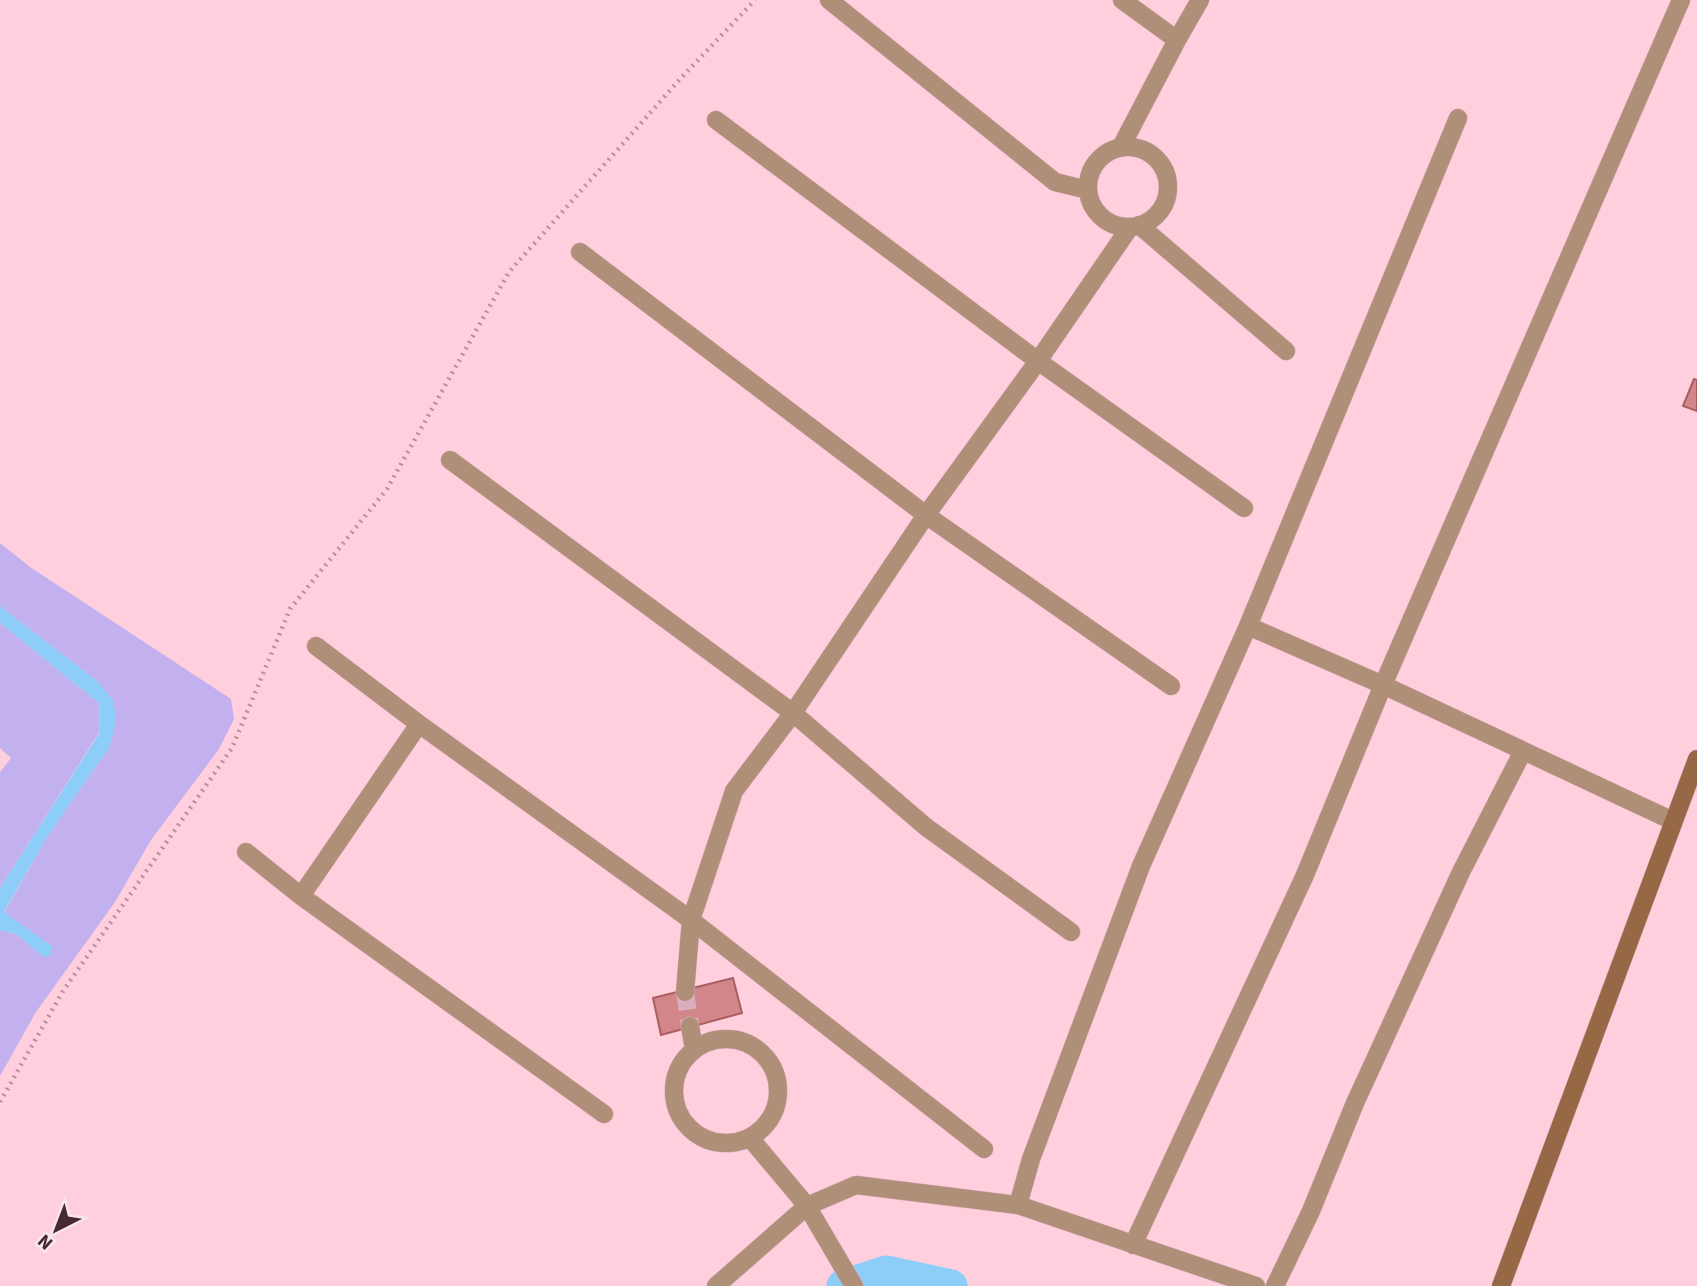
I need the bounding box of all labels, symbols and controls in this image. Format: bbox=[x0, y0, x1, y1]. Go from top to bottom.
north arrow bbox=[21, 1195, 91, 1265]
text: N bbox=[32, 1227, 59, 1256]

